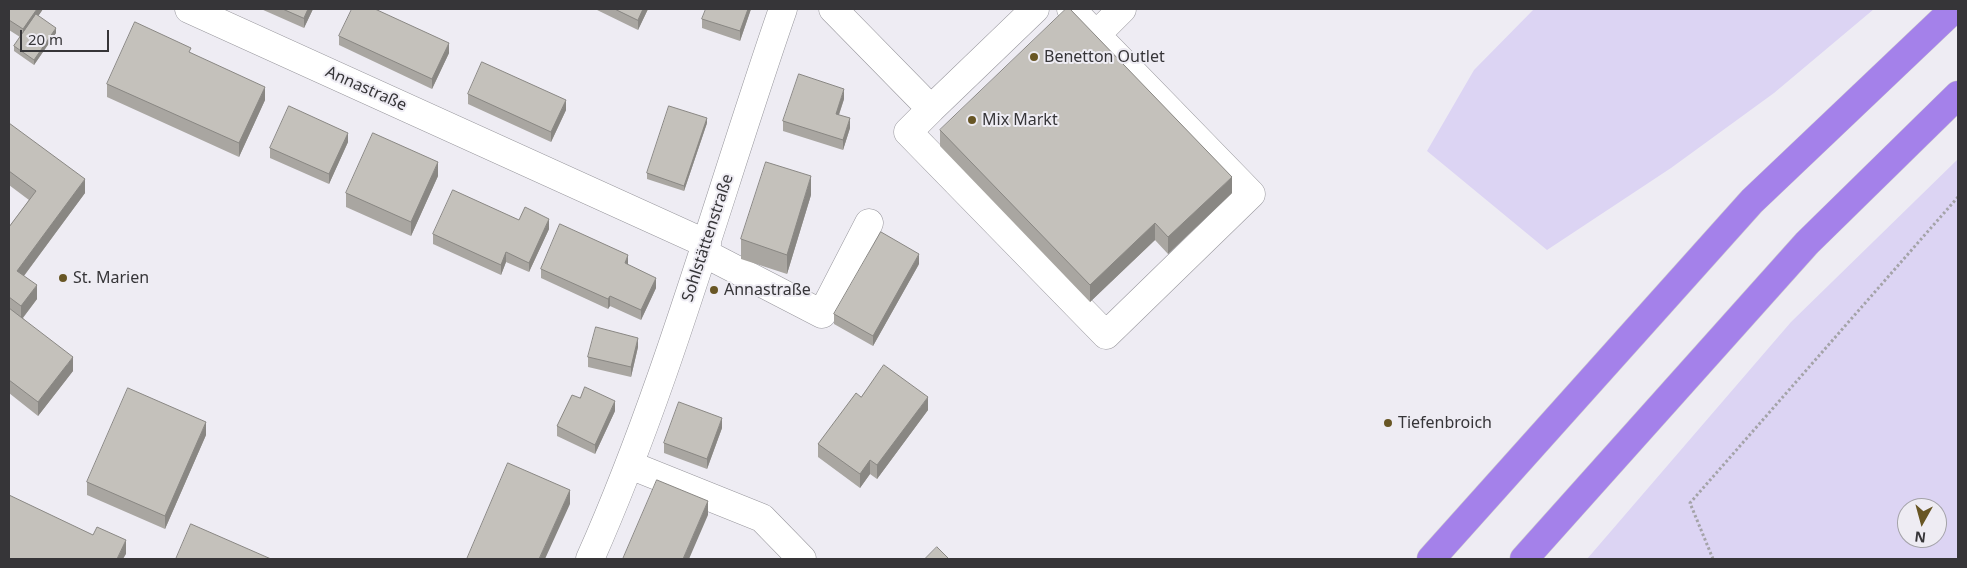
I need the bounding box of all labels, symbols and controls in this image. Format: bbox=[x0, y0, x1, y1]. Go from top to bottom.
scale bar bbox=[22, 20, 111, 52]
text: 20 m bbox=[28, 29, 63, 49]
place label: Benetton Outlet bbox=[1044, 47, 1165, 67]
marker: Benetton Outlet bbox=[1028, 51, 1040, 63]
street label: Annastraße bbox=[322, 63, 410, 115]
place label: Mix Markt bbox=[982, 110, 1058, 130]
marker: Mix Markt bbox=[966, 114, 978, 126]
street label: Sohlstättenstraße bbox=[678, 172, 738, 304]
place label: St. Marien bbox=[73, 268, 149, 288]
marker: St. Marien bbox=[57, 272, 69, 284]
place label: Annastraße bbox=[724, 280, 811, 300]
marker: Annastraße bbox=[708, 284, 720, 296]
place label: Tiefenbroich bbox=[1398, 413, 1492, 433]
marker: Tiefenbroich bbox=[1382, 417, 1394, 429]
north arrow bbox=[1897, 498, 1947, 548]
text: N bbox=[1913, 527, 1927, 548]

